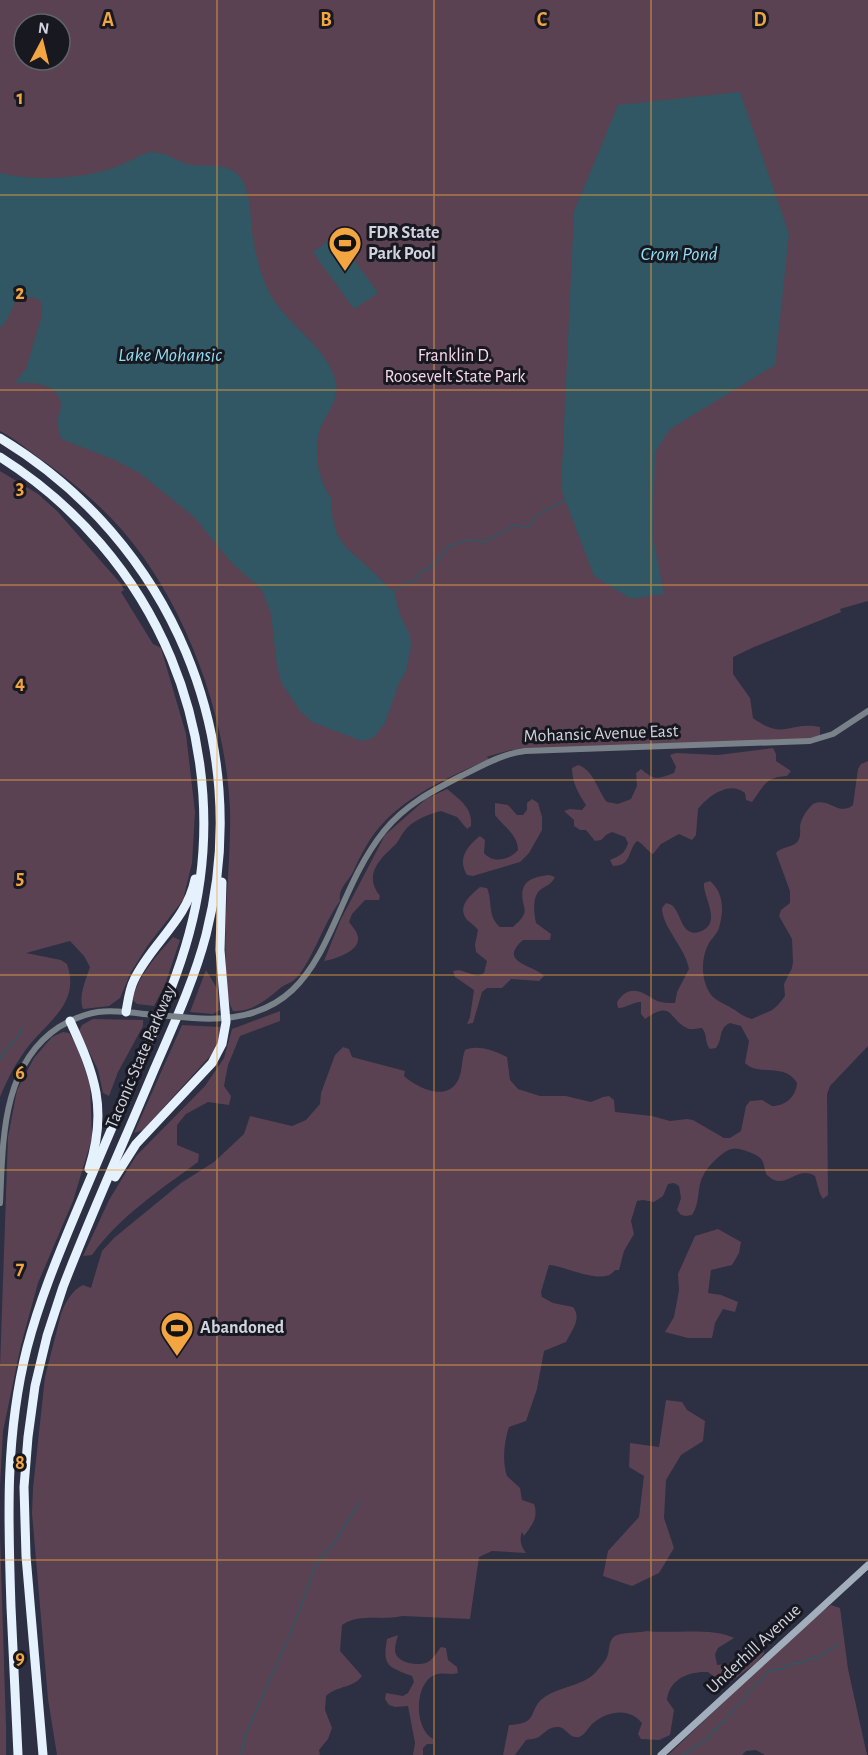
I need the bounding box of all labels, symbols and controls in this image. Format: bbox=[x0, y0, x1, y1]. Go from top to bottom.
text: A bbox=[102, 10, 114, 30]
text: B bbox=[320, 10, 332, 30]
text: C bbox=[537, 10, 548, 30]
text: D bbox=[753, 10, 767, 30]
north arrow bbox=[12, 12, 72, 72]
text: N bbox=[37, 19, 50, 37]
text: 1 bbox=[16, 88, 24, 108]
place label: FDR State Park Pool bbox=[368, 224, 439, 263]
sports icon: FDR State Park Pool bbox=[327, 225, 363, 272]
water label: Crom Pond bbox=[640, 244, 718, 264]
text: 2 bbox=[15, 283, 25, 303]
water label: Lake Mohansic bbox=[118, 345, 222, 365]
park label: Franklin D. Roosevelt State Park bbox=[384, 347, 526, 386]
text: 3 bbox=[16, 478, 24, 498]
text: 4 bbox=[15, 673, 25, 693]
street label: Mohansic Avenue East bbox=[523, 722, 679, 746]
text: 5 bbox=[16, 868, 24, 888]
street label: Taconic State Parkway bbox=[103, 983, 179, 1131]
text: 6 bbox=[15, 1063, 25, 1083]
text: 7 bbox=[16, 1258, 25, 1278]
sports icon: Abandoned bbox=[159, 1310, 195, 1357]
place label: Abandoned bbox=[200, 1319, 285, 1337]
text: 8 bbox=[15, 1453, 25, 1473]
street label: Underhill Avenue bbox=[703, 1601, 805, 1697]
text: 9 bbox=[15, 1648, 25, 1668]

